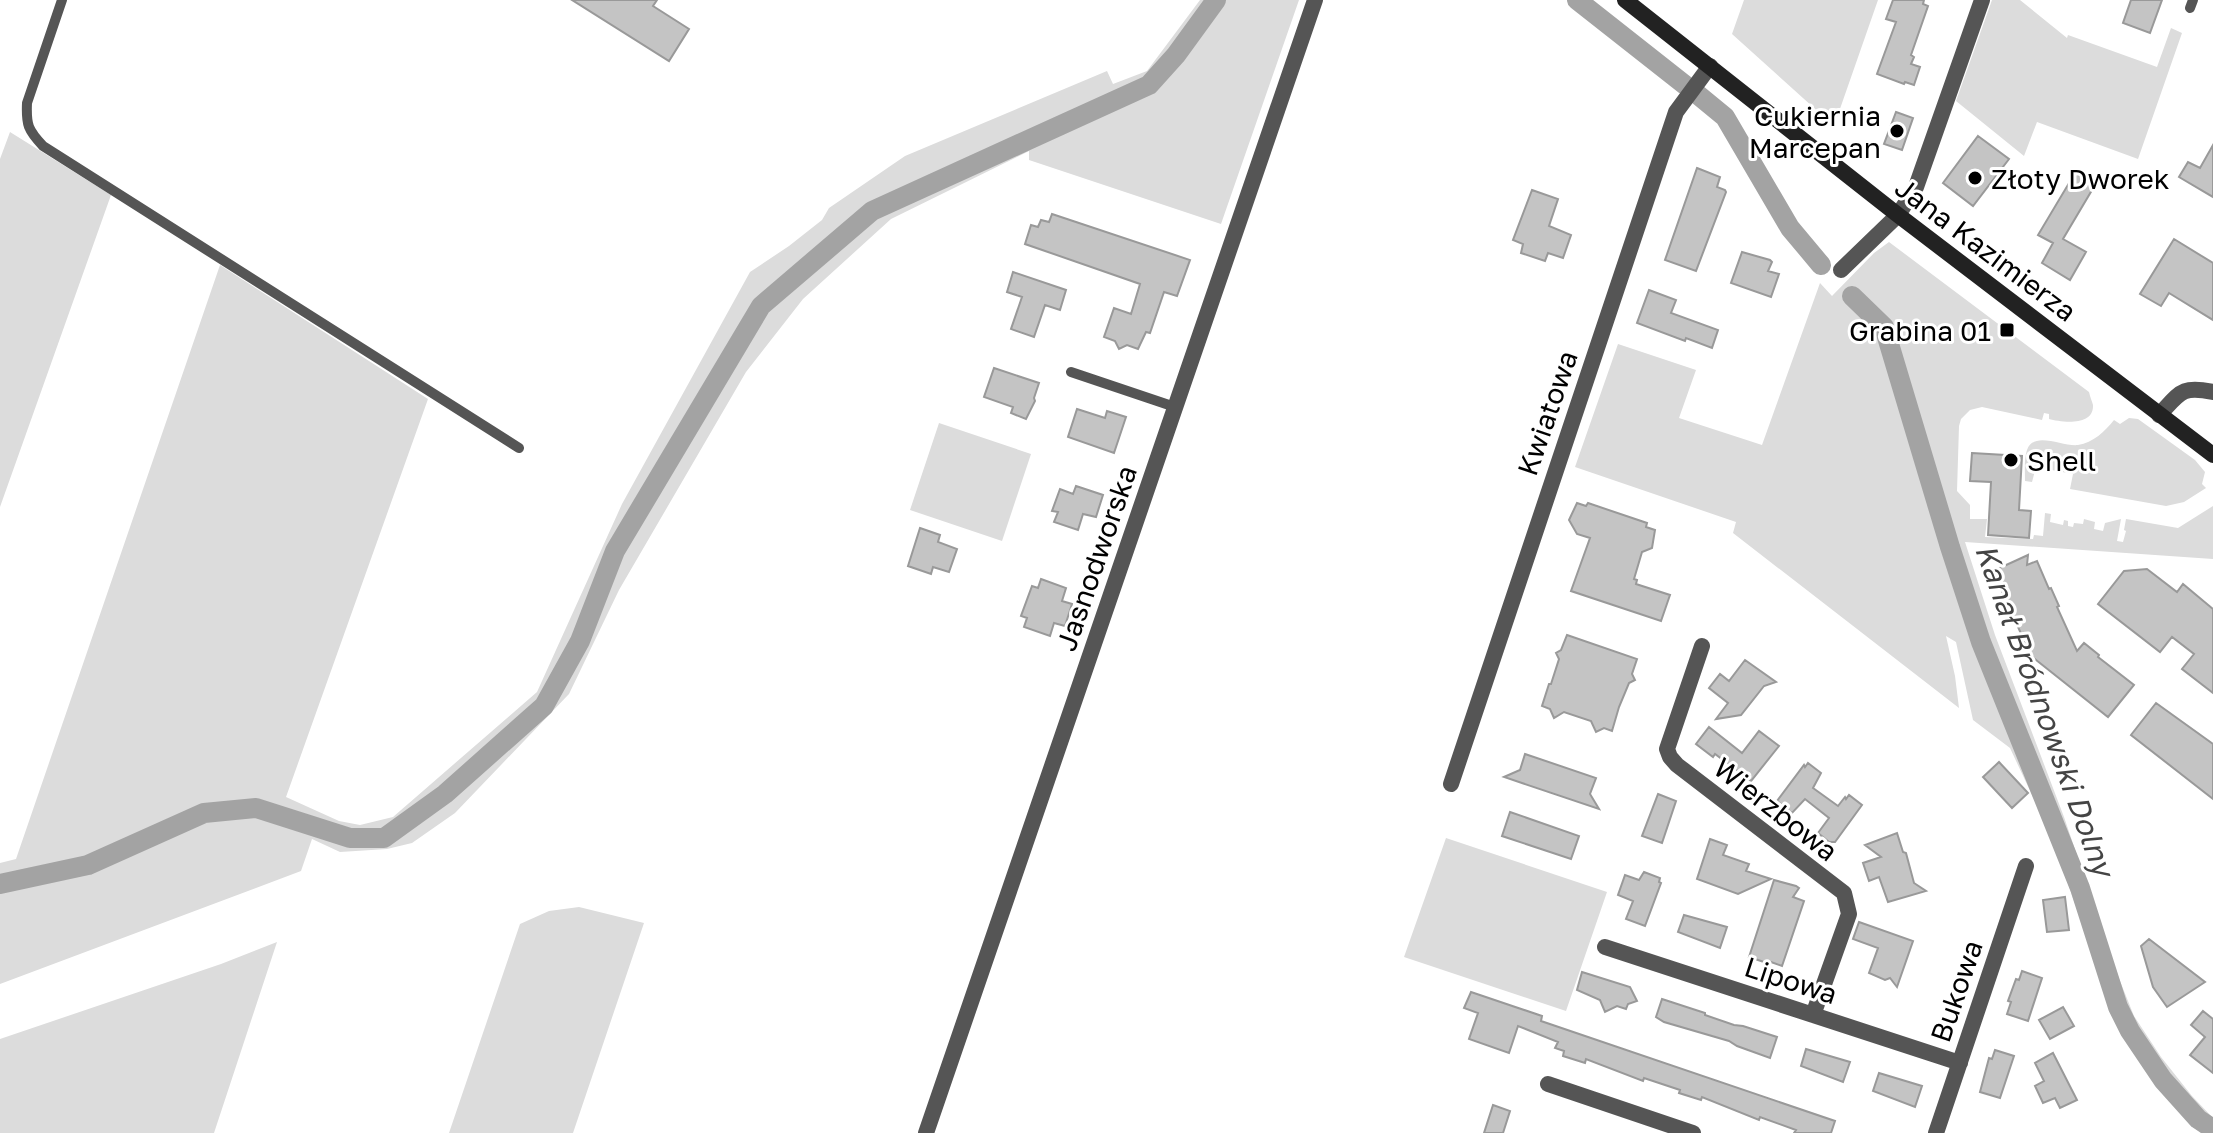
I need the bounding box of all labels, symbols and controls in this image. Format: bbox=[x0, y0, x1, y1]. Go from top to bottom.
place label: Cukiernia Marcepan bbox=[1749, 99, 1881, 164]
marker: Cukiernia Marcepan bbox=[1888, 122, 1906, 140]
place label: Złoty Dworek bbox=[1991, 162, 2170, 195]
marker: Złoty Dworek bbox=[1966, 169, 1984, 187]
street label: Jana Kazimierza bbox=[1889, 170, 2083, 328]
place label: Grabina 01 bbox=[1849, 314, 1991, 347]
marker: Grabina 01 bbox=[1998, 321, 2016, 339]
street label: Kwiatowa bbox=[1510, 346, 1584, 480]
place label: Shell bbox=[2027, 444, 2096, 477]
marker: Shell bbox=[2002, 451, 2020, 469]
street label: Jasnodworska bbox=[1049, 461, 1143, 655]
water label: Kanał Bródnowski Dolny bbox=[1968, 539, 2123, 885]
street label: Wierzbowa bbox=[1708, 751, 1844, 867]
street label: Bukowa bbox=[1923, 936, 1989, 1046]
street label: Lipowa bbox=[1741, 950, 1841, 1010]

